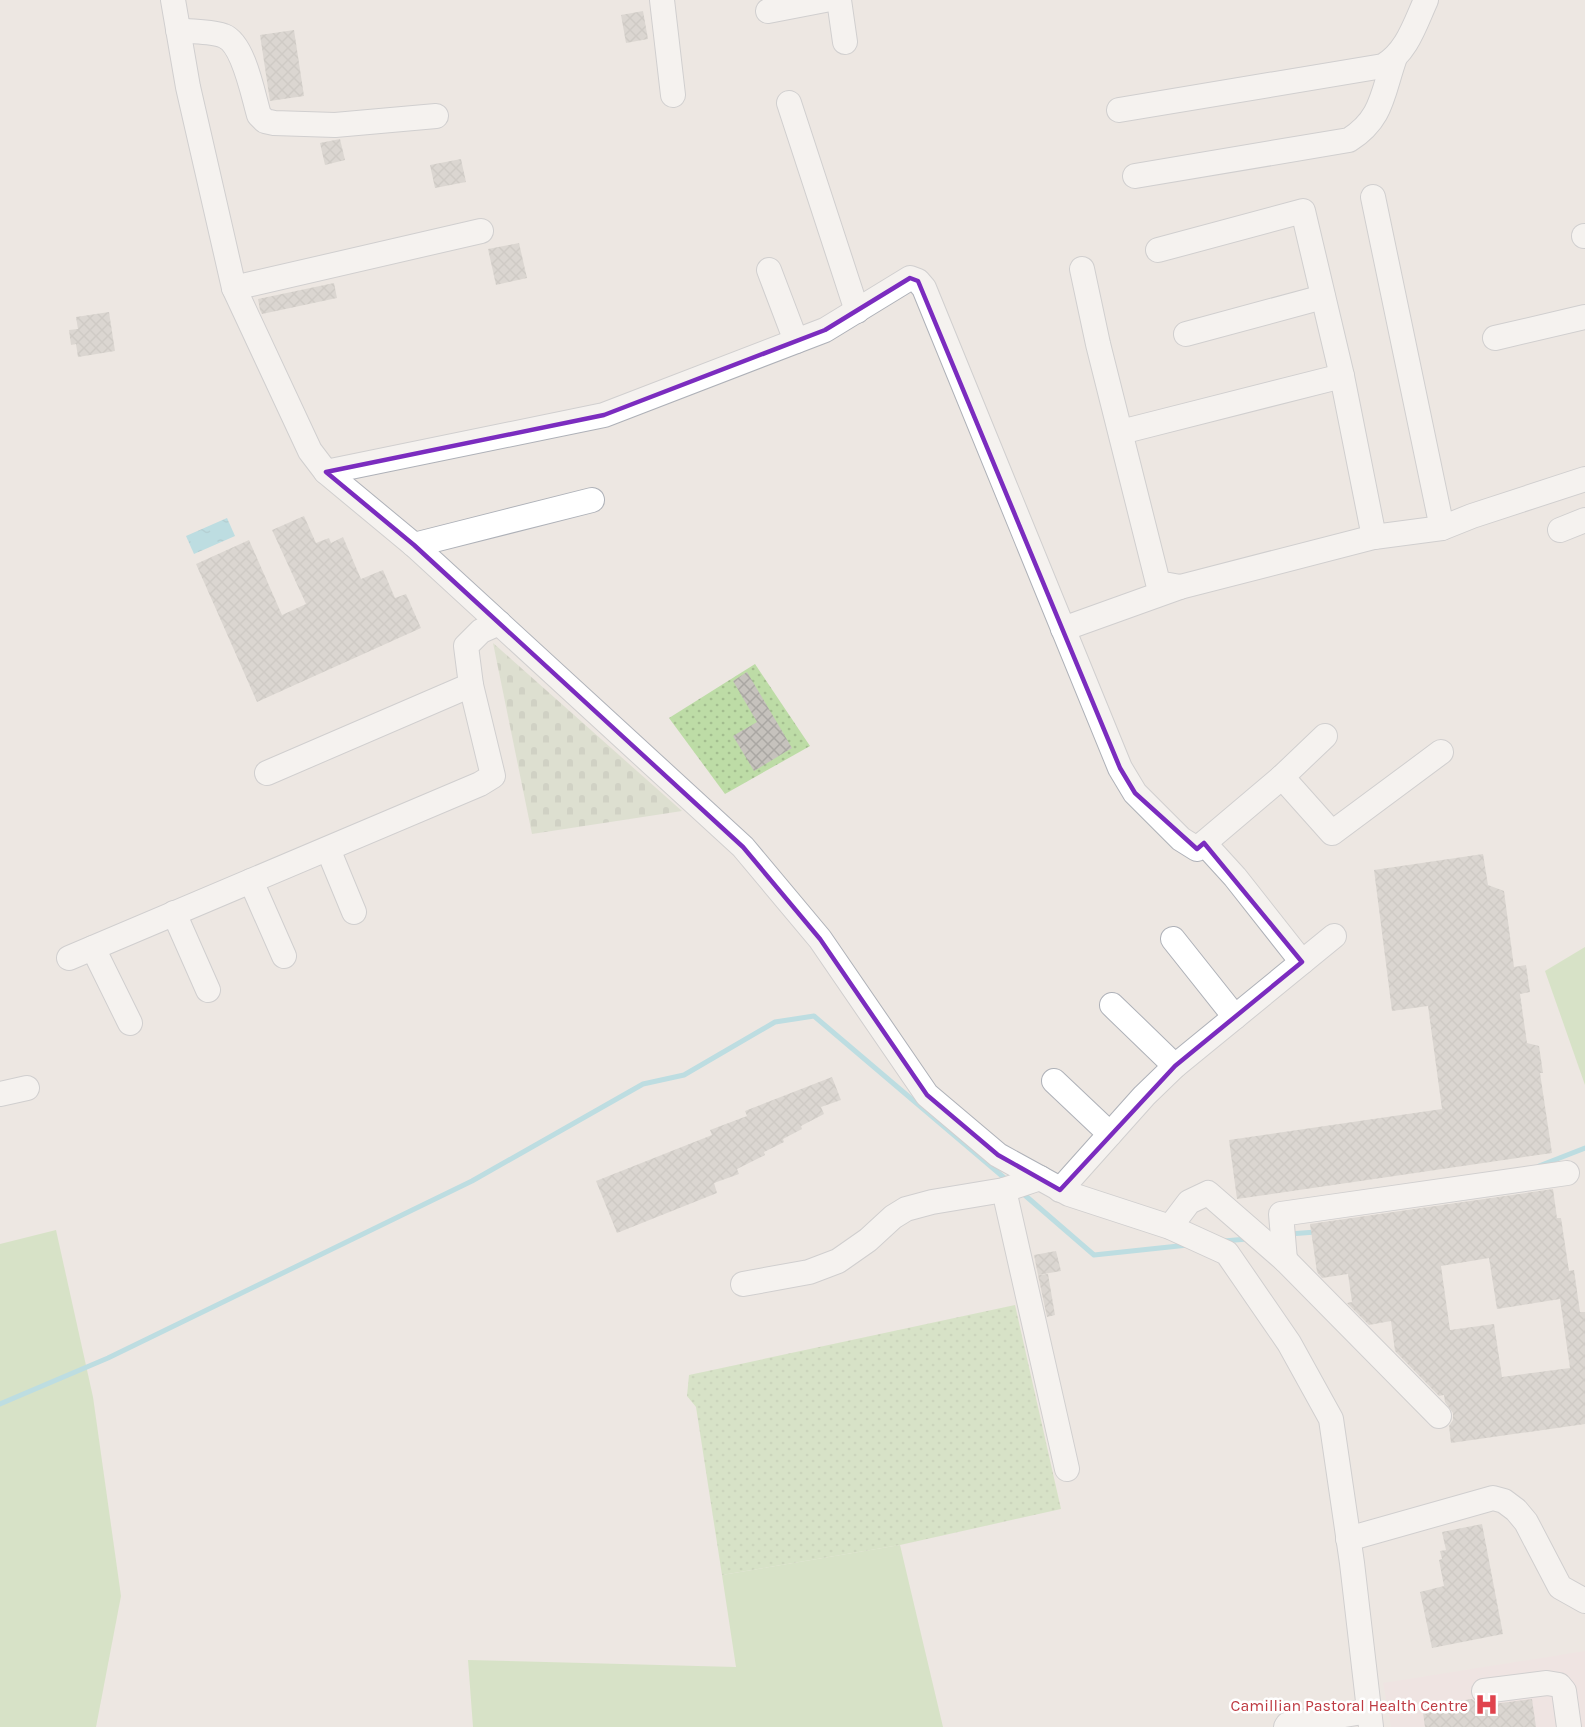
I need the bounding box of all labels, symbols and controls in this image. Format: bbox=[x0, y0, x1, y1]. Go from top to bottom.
hospital icon: Camillian Pastoral Health Centre bbox=[1473, 1692, 1499, 1718]
place label: Camillian Pastoral Health Centre bbox=[1231, 1696, 1468, 1715]

